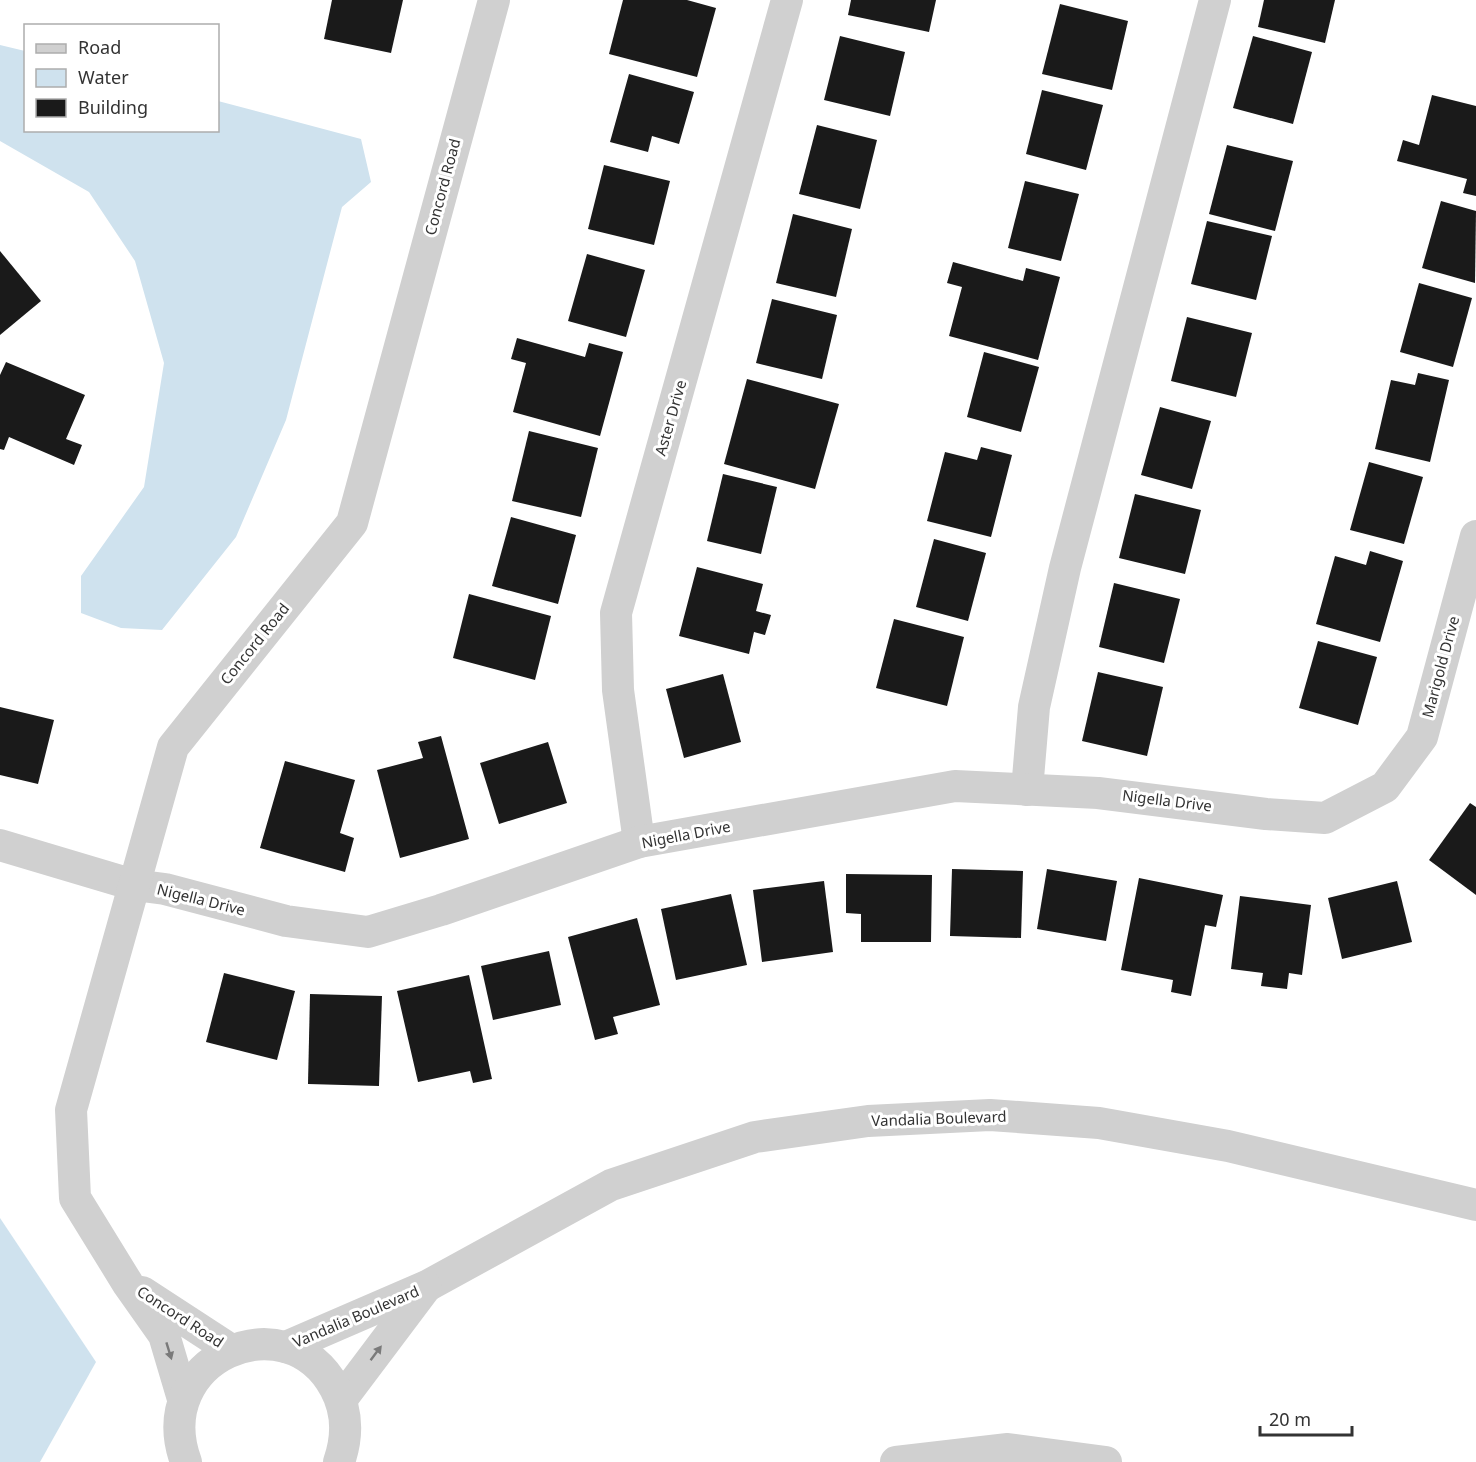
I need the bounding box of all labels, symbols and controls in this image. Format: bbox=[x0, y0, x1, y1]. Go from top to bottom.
legend bbox=[24, 24, 219, 132]
text: Road bbox=[78, 35, 121, 59]
text: Water bbox=[78, 65, 129, 89]
text: Building bbox=[78, 95, 148, 119]
street label: Concord Road bbox=[420, 136, 465, 237]
street label: Aster Drive bbox=[650, 378, 690, 458]
street label: Concord Road bbox=[215, 599, 293, 688]
street label: Marigold Drive bbox=[1417, 614, 1463, 720]
street label: Nigella Drive bbox=[1121, 785, 1213, 815]
street label: Nigella Drive bbox=[640, 816, 732, 852]
street label: Nigella Drive bbox=[155, 878, 247, 920]
street label: Vandalia Boulevard bbox=[871, 1106, 1007, 1130]
street label: Vandalia Boulevard bbox=[289, 1280, 422, 1352]
street label: Concord Road bbox=[134, 1281, 228, 1352]
one-way arrow bbox=[165, 1342, 174, 1360]
one-way arrow bbox=[370, 1345, 383, 1361]
scale bar bbox=[1260, 1399, 1352, 1437]
text: 20 m bbox=[1269, 1407, 1311, 1431]

